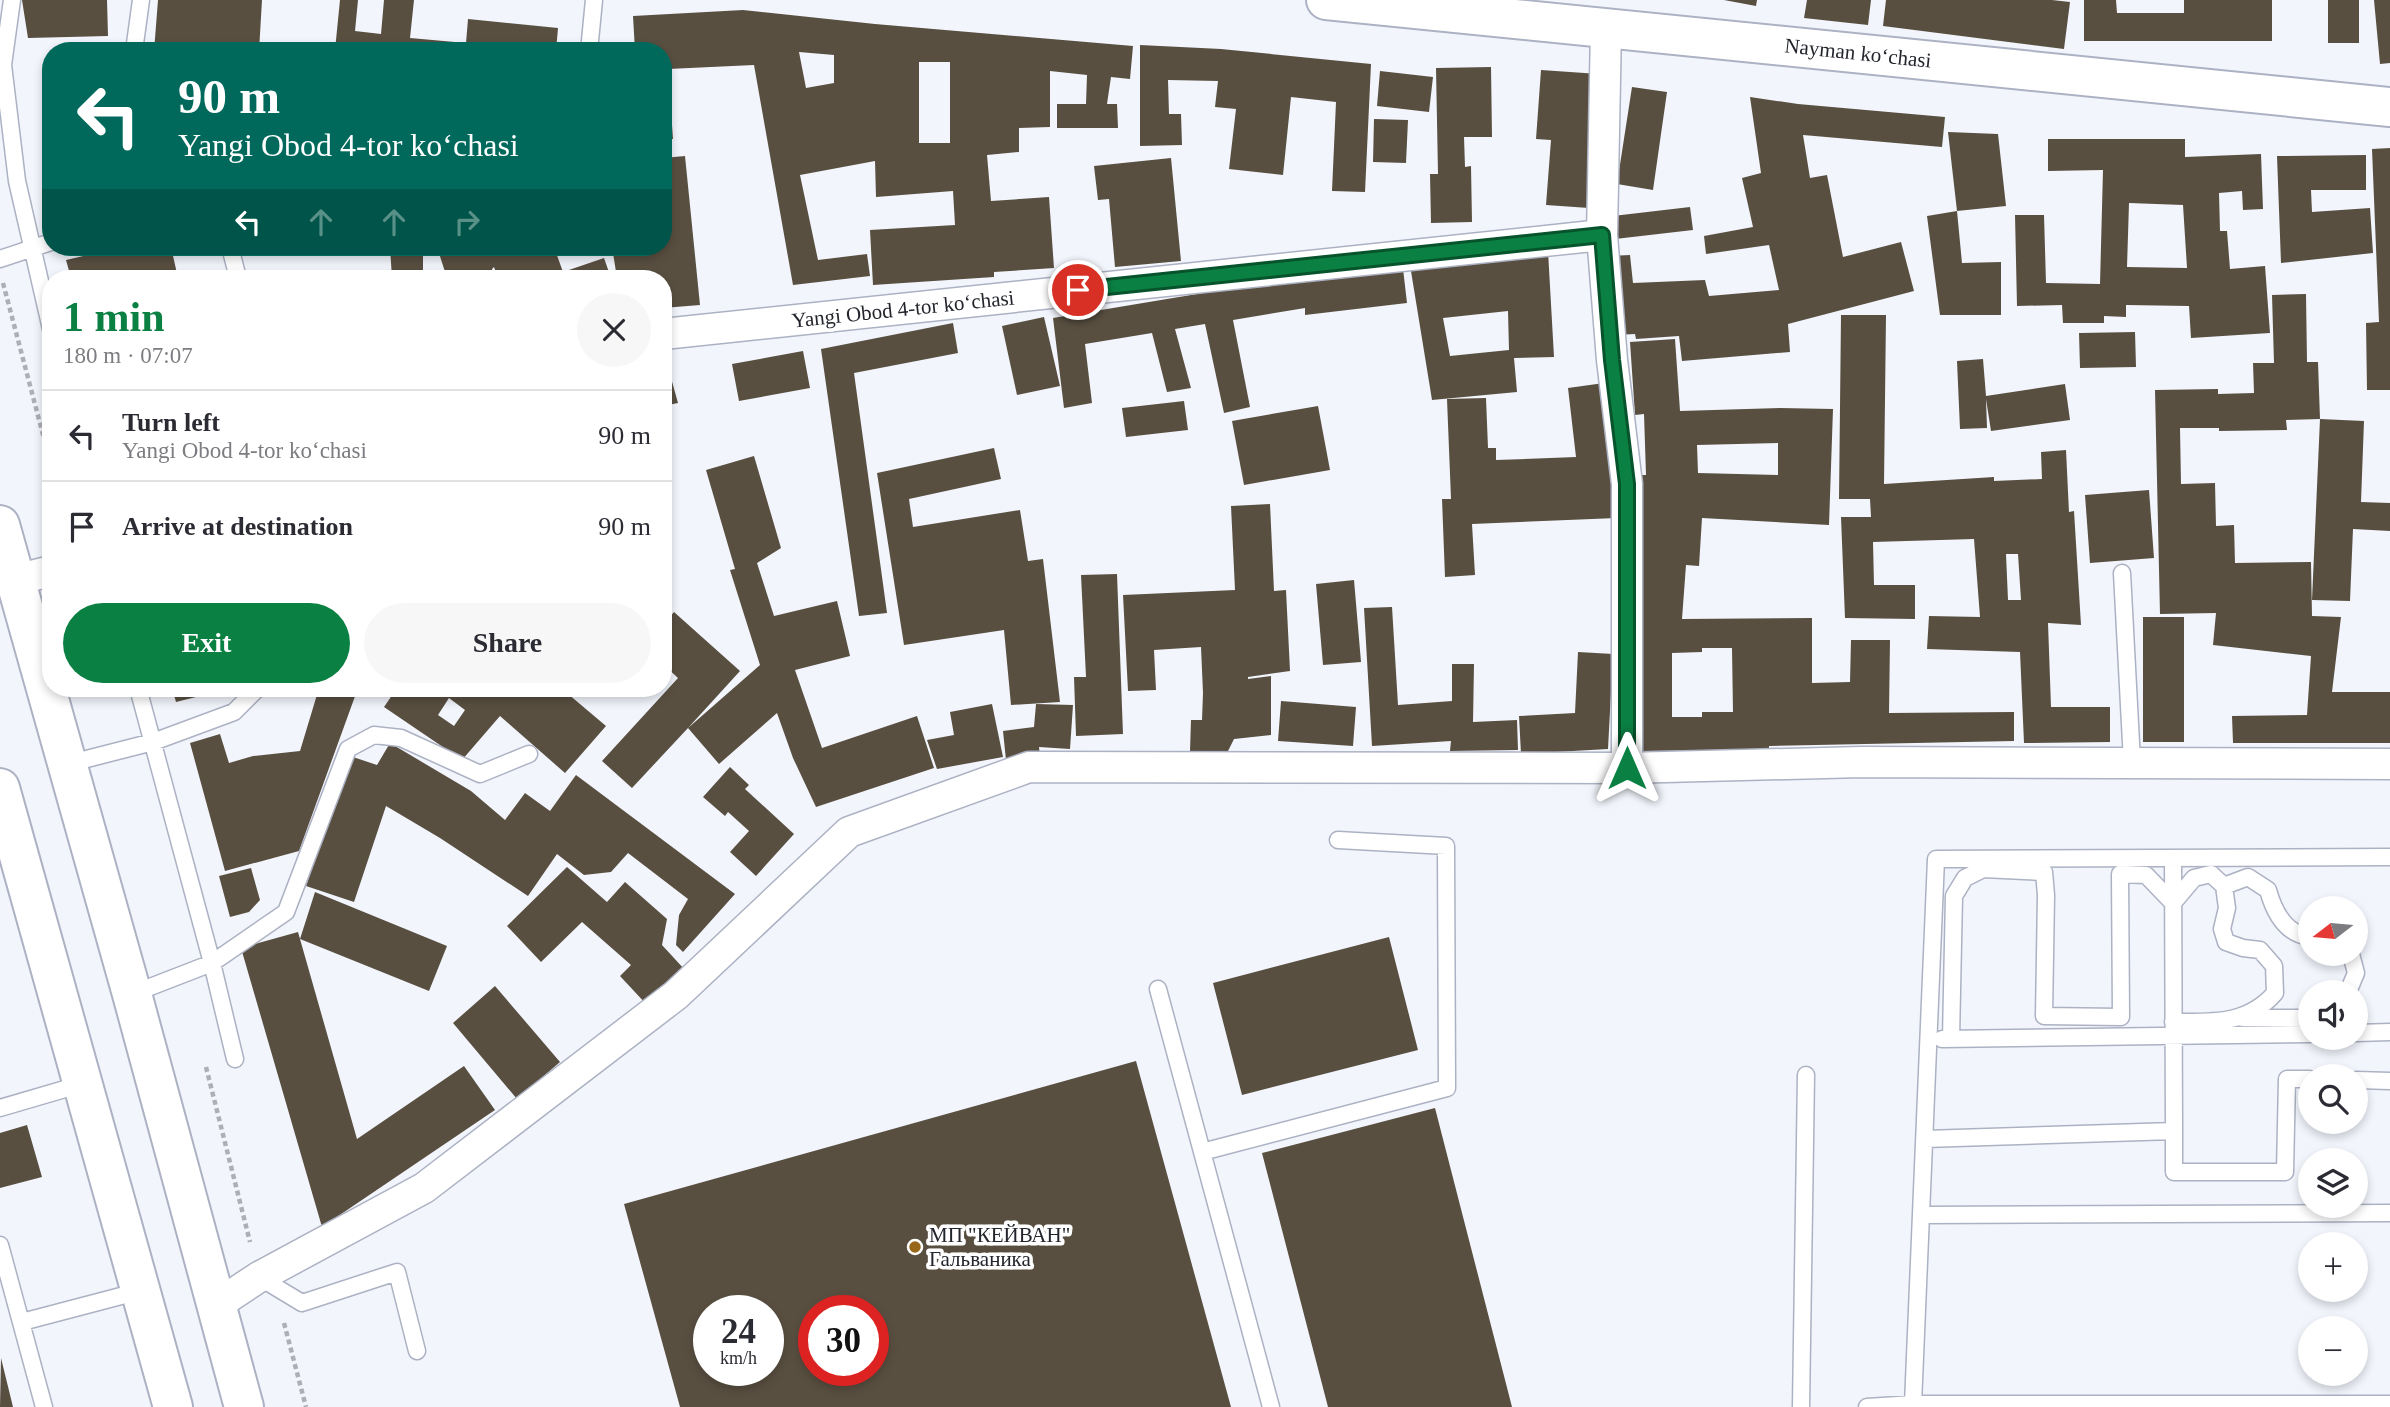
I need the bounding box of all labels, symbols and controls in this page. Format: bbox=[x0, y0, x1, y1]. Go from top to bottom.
street label: Nayman koʻchasi bbox=[1783, 33, 1933, 73]
text: 90 m bbox=[178, 69, 280, 124]
icon: left bbox=[63, 70, 154, 161]
text: Yangi Obod 4-tor koʻchasi bbox=[178, 127, 519, 163]
icon: left bbox=[229, 203, 267, 241]
icon: ahead bbox=[302, 203, 340, 241]
icon: ahead bbox=[375, 203, 413, 241]
icon: right bbox=[448, 203, 486, 241]
pin bbox=[1048, 260, 1108, 320]
icon: arrive bbox=[1059, 271, 1097, 309]
street label: Yangi Obod 4-tor koʻchasi bbox=[791, 285, 1016, 333]
button: close bbox=[577, 293, 651, 367]
text: 1 min bbox=[63, 294, 165, 340]
text: 180 m · 07:07 bbox=[63, 343, 193, 368]
text: Turn left bbox=[122, 408, 220, 437]
icon: left bbox=[63, 417, 101, 455]
text: 90 m bbox=[598, 421, 651, 450]
text: Yangi Obod 4-tor koʻchasi bbox=[122, 438, 367, 463]
icon: arrive bbox=[63, 508, 101, 546]
text: Arrive at destination bbox=[122, 512, 353, 541]
text: 90 m bbox=[598, 512, 651, 541]
button: Exit bbox=[63, 603, 350, 683]
button: Share bbox=[364, 603, 651, 683]
position arrow bbox=[1590, 731, 1664, 805]
north arrow bbox=[2298, 896, 2368, 966]
map controls bbox=[2298, 896, 2368, 1386]
button: sound bbox=[2298, 980, 2368, 1050]
button: search bbox=[2298, 1064, 2368, 1134]
button: layers bbox=[2298, 1148, 2368, 1218]
place label: МП "КЕЙВАН" Гальваника bbox=[929, 1223, 1070, 1271]
button: + bbox=[2298, 1232, 2368, 1302]
marker: МП "КЕЙВАН" Гальваника bbox=[907, 1239, 923, 1255]
speed limit sign: 30 bbox=[798, 1295, 889, 1386]
text: 24 bbox=[721, 1312, 756, 1351]
button: − bbox=[2298, 1316, 2368, 1386]
text: km/h bbox=[720, 1348, 757, 1368]

